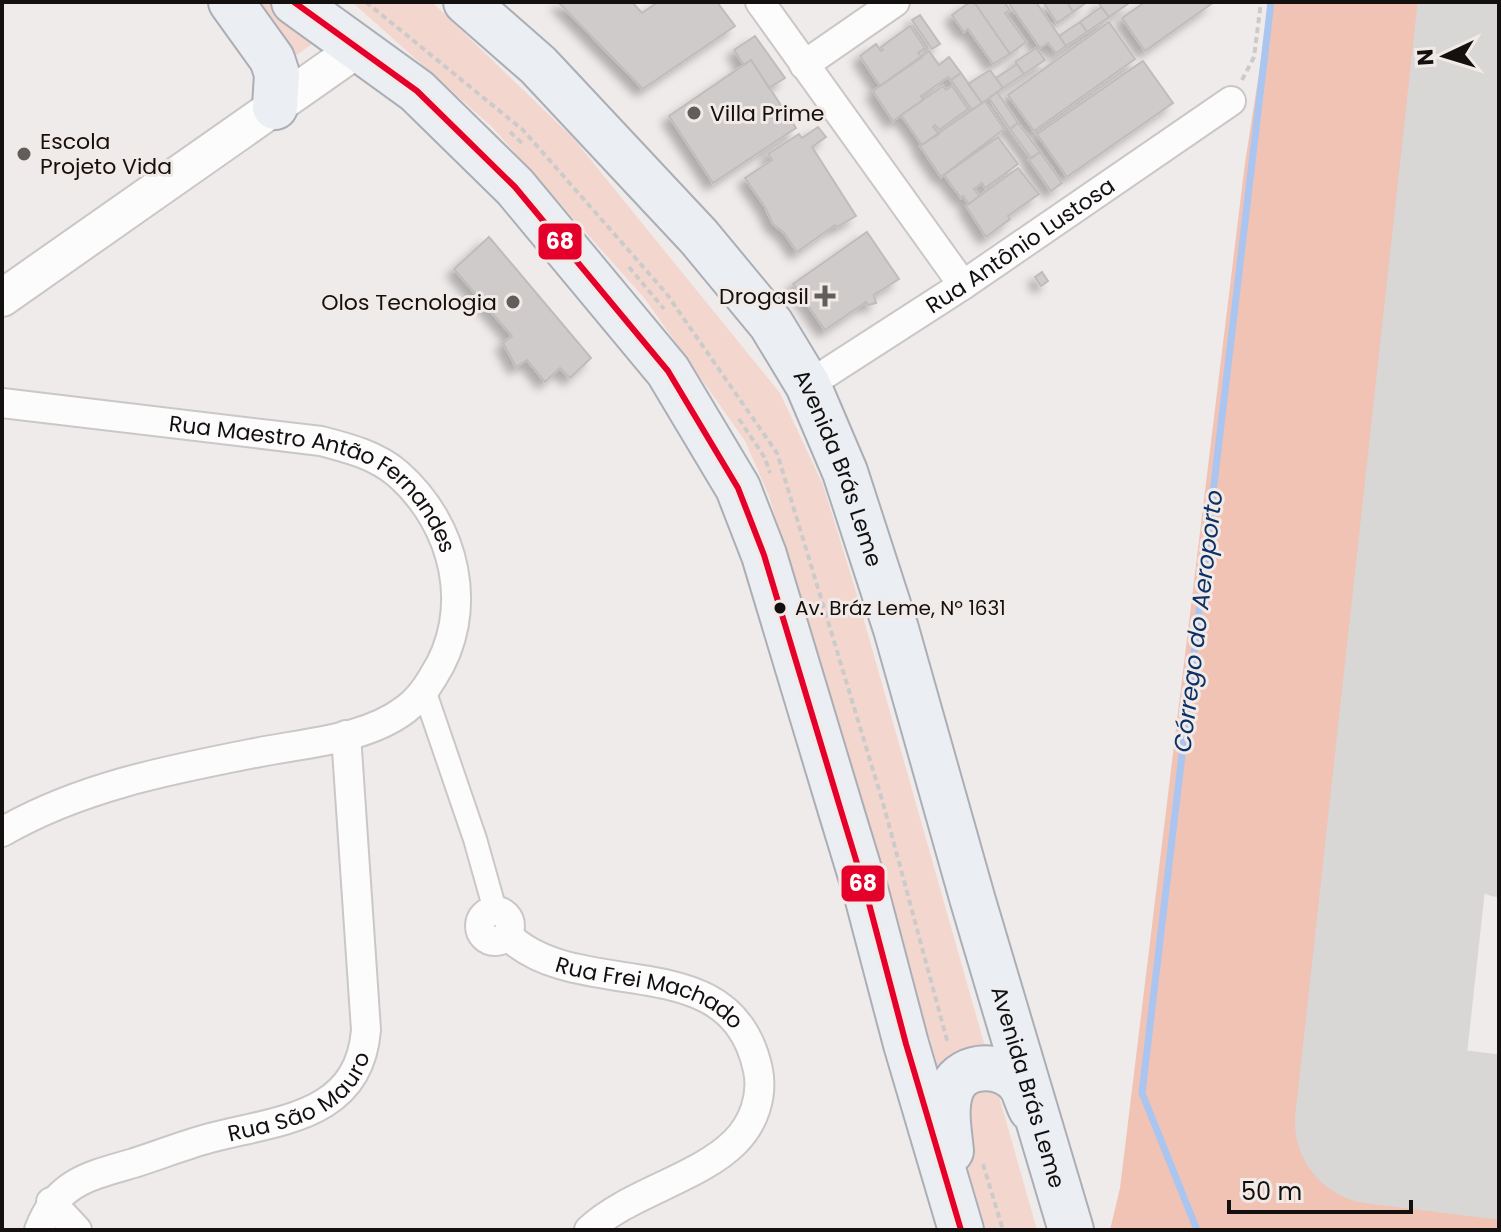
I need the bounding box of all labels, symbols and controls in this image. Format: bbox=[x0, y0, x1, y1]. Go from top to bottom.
north arrow bbox=[1405, 16, 1485, 96]
text: N bbox=[1410, 48, 1442, 67]
place label: Villa Prime bbox=[710, 98, 825, 129]
marker: Villa Prime bbox=[685, 104, 703, 122]
place label: Escola Projeto Vida bbox=[40, 126, 172, 182]
marker: Escola Projeto Vida bbox=[15, 145, 33, 163]
street label: Rua Antônio Lustosa bbox=[920, 170, 1121, 321]
line badge: 68 bbox=[537, 222, 583, 261]
text: 68 bbox=[546, 226, 574, 257]
place label: Drogasil bbox=[719, 281, 809, 312]
place label: Olos Tecnologia bbox=[321, 287, 497, 318]
marker: Drogasil bbox=[816, 287, 834, 305]
marker: Olos Tecnologia bbox=[504, 293, 522, 311]
street label: Avenida Brás Leme bbox=[786, 363, 890, 571]
street label: Rua Maestro Antão Fernandes bbox=[167, 408, 463, 557]
water label: Córrego do Aeroporto bbox=[1166, 488, 1230, 754]
place label: Av. Bráz Leme, Nº 1631 bbox=[795, 594, 1006, 622]
marker: Av. Bráz Leme, Nº 1631 bbox=[772, 600, 788, 616]
line badge: 68 bbox=[840, 864, 886, 903]
text: 68 bbox=[849, 868, 877, 899]
street label: Rua Frei Machado bbox=[552, 948, 751, 1035]
street label: Avenida Brás Leme bbox=[984, 982, 1073, 1192]
street label: Rua São Mauro bbox=[225, 1047, 377, 1149]
scale bar bbox=[1229, 1164, 1411, 1214]
text: 50 m bbox=[1241, 1175, 1302, 1208]

